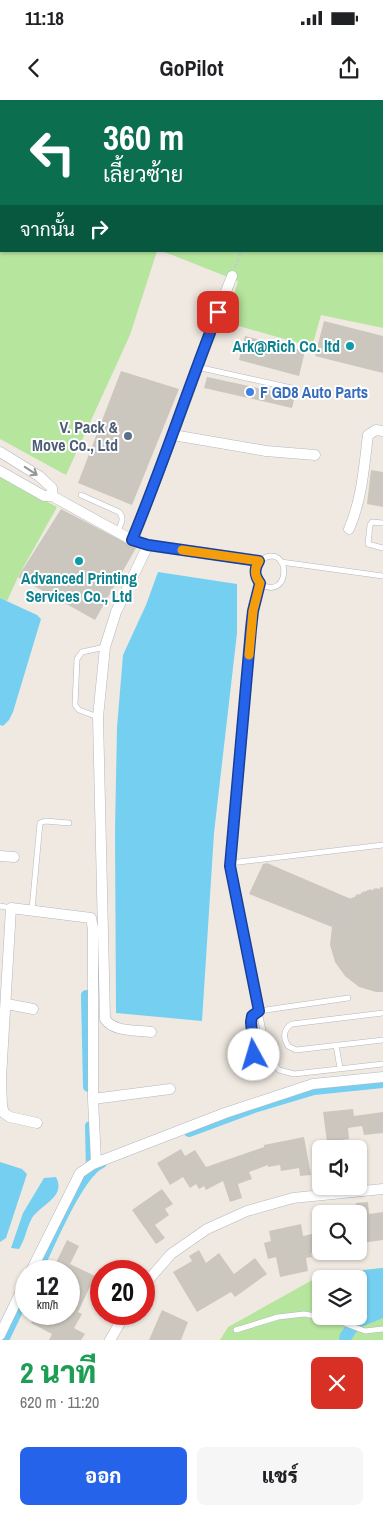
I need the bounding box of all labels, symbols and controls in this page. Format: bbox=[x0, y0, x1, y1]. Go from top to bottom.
text: 11:18 bbox=[25, 5, 64, 31]
text: GoPilot bbox=[159, 53, 224, 83]
icon: back bbox=[20, 54, 48, 82]
icon: share bbox=[335, 54, 363, 82]
text: 360 m bbox=[103, 114, 184, 161]
icon: left bbox=[20, 120, 85, 185]
text: เลี้ยวซ้าย bbox=[103, 159, 183, 189]
icon: right bbox=[85, 215, 113, 243]
text: จากนั้น bbox=[20, 216, 75, 242]
pin bbox=[197, 291, 239, 333]
icon: arrive bbox=[204, 298, 232, 326]
place label: Ark@Rich Co. ltd bbox=[232, 335, 340, 357]
marker: Ark@Rich Co. ltd bbox=[344, 340, 356, 352]
place label: F GD8 Auto Parts bbox=[260, 381, 368, 403]
marker: F GD8 Auto Parts bbox=[244, 386, 256, 398]
place label: V. Pack & Move Co., Ltd bbox=[32, 416, 119, 456]
marker: V. Pack & Move Co., Ltd bbox=[122, 430, 134, 442]
one-way arrow bbox=[23, 466, 37, 476]
marker: Advanced Printing Services Co., Ltd bbox=[73, 555, 85, 567]
place label: Advanced Printing Services Co., Ltd bbox=[21, 567, 137, 607]
position arrow bbox=[227, 1028, 279, 1080]
map controls bbox=[312, 1140, 367, 1325]
button: sound bbox=[312, 1140, 367, 1195]
button: search bbox=[312, 1205, 367, 1260]
speed limit sign: 20 bbox=[90, 1260, 155, 1325]
text: 12 bbox=[36, 1269, 59, 1303]
button: layers bbox=[312, 1270, 367, 1325]
text: km/h bbox=[37, 1297, 58, 1313]
text: 2 นาที bbox=[20, 1352, 96, 1392]
button: close bbox=[311, 1357, 363, 1409]
text: 620 m · 11:20 bbox=[20, 1391, 99, 1413]
button: ออก bbox=[20, 1447, 187, 1505]
button: แชร์ bbox=[197, 1447, 363, 1505]

